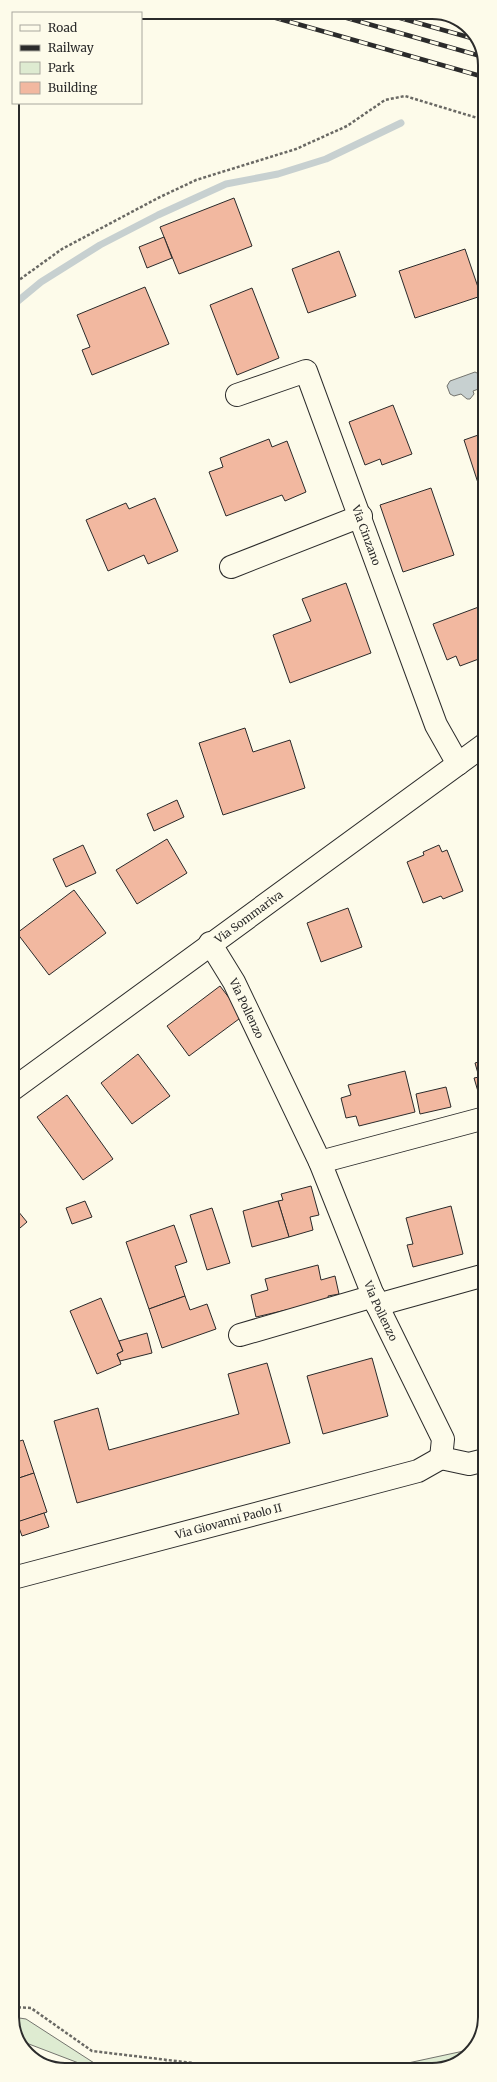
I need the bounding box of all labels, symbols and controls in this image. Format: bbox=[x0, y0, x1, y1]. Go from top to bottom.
legend bbox=[12, 12, 142, 104]
text: Road bbox=[48, 20, 77, 35]
text: Railway bbox=[48, 40, 94, 55]
text: Park bbox=[48, 60, 75, 75]
text: Building bbox=[48, 80, 98, 95]
street label: Via Cinzano bbox=[349, 502, 384, 568]
street label: Via Sommariva bbox=[211, 887, 286, 947]
street label: Via Pollenzo bbox=[226, 975, 267, 1041]
street label: Via Pollenzo bbox=[361, 1278, 401, 1344]
street label: Via Giovanni Paolo II bbox=[173, 1500, 283, 1542]

